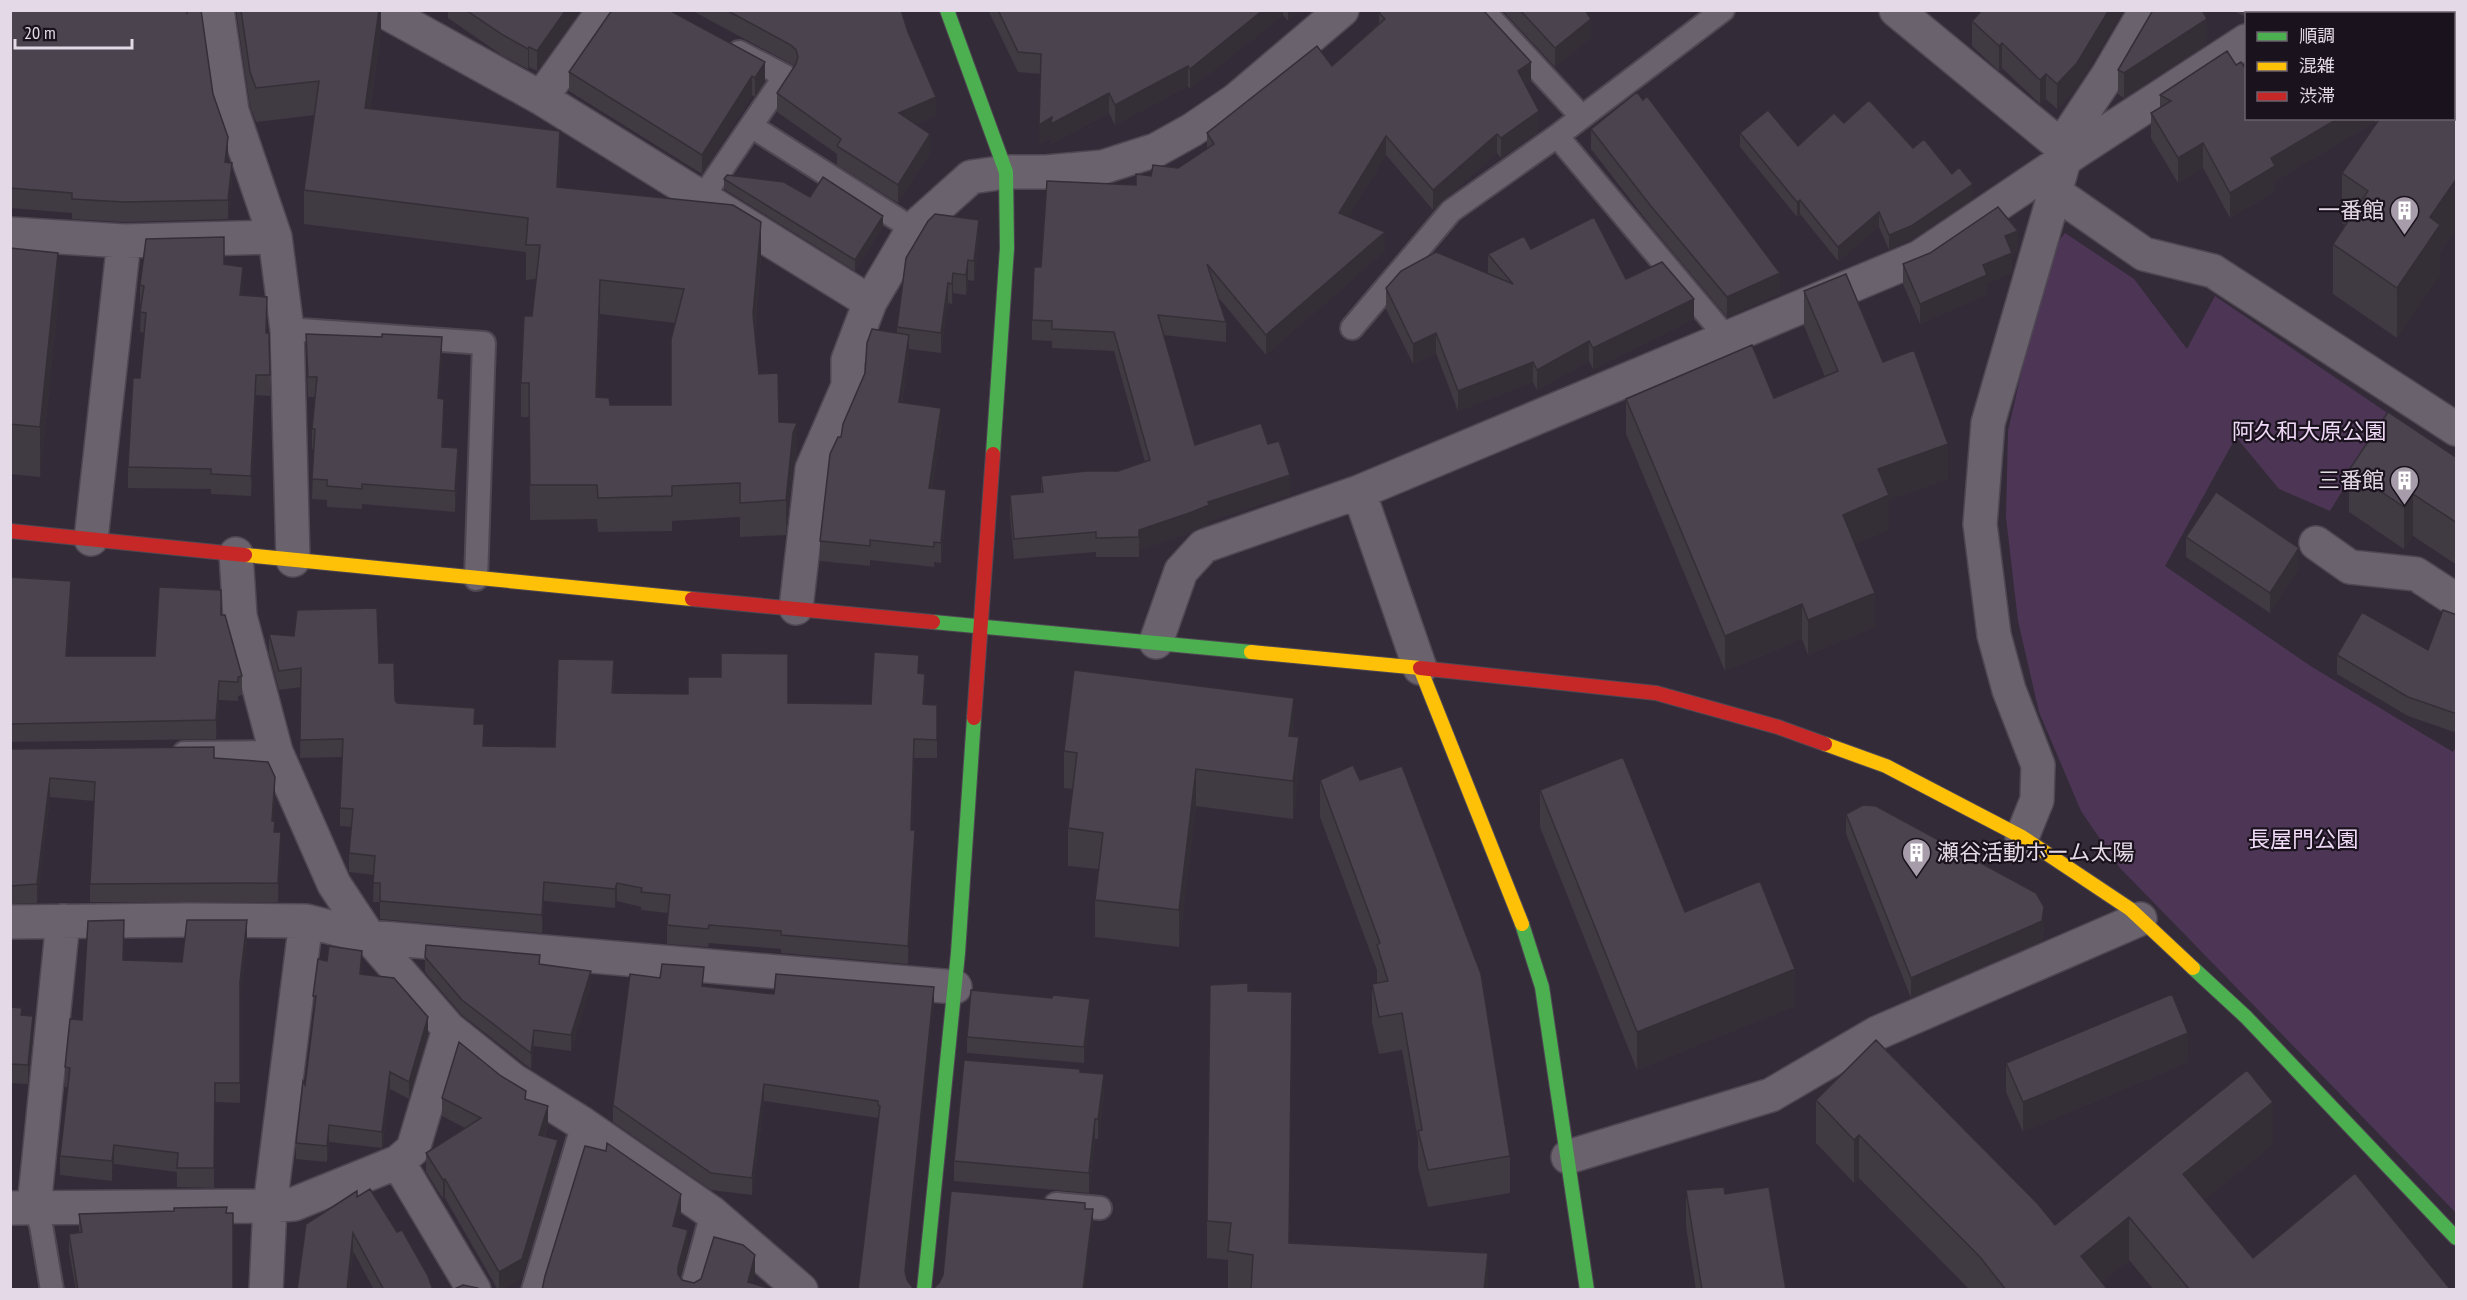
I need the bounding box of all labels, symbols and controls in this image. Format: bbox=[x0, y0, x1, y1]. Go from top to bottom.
scale bar bbox=[15, 12, 132, 50]
legend bbox=[2245, 12, 2455, 120]
text: 20 m bbox=[24, 21, 56, 44]
text: 順調 bbox=[2299, 24, 2335, 47]
text: 混雑 bbox=[2299, 54, 2335, 77]
text: 渋滞 bbox=[2299, 84, 2335, 107]
building icon: 一番館 bbox=[2389, 194, 2421, 236]
place label: 一番館 bbox=[2318, 196, 2384, 224]
park label: 阿久和大原公園 bbox=[2232, 417, 2386, 445]
building icon: 三番館 bbox=[2389, 464, 2421, 506]
place label: 三番館 bbox=[2318, 466, 2384, 494]
park label: 長屋門公園 bbox=[2248, 825, 2358, 853]
building icon: 瀬谷活動ホーム太陽 bbox=[1900, 836, 1932, 878]
place label: 瀬谷活動ホーム太陽 bbox=[1937, 838, 2134, 866]

